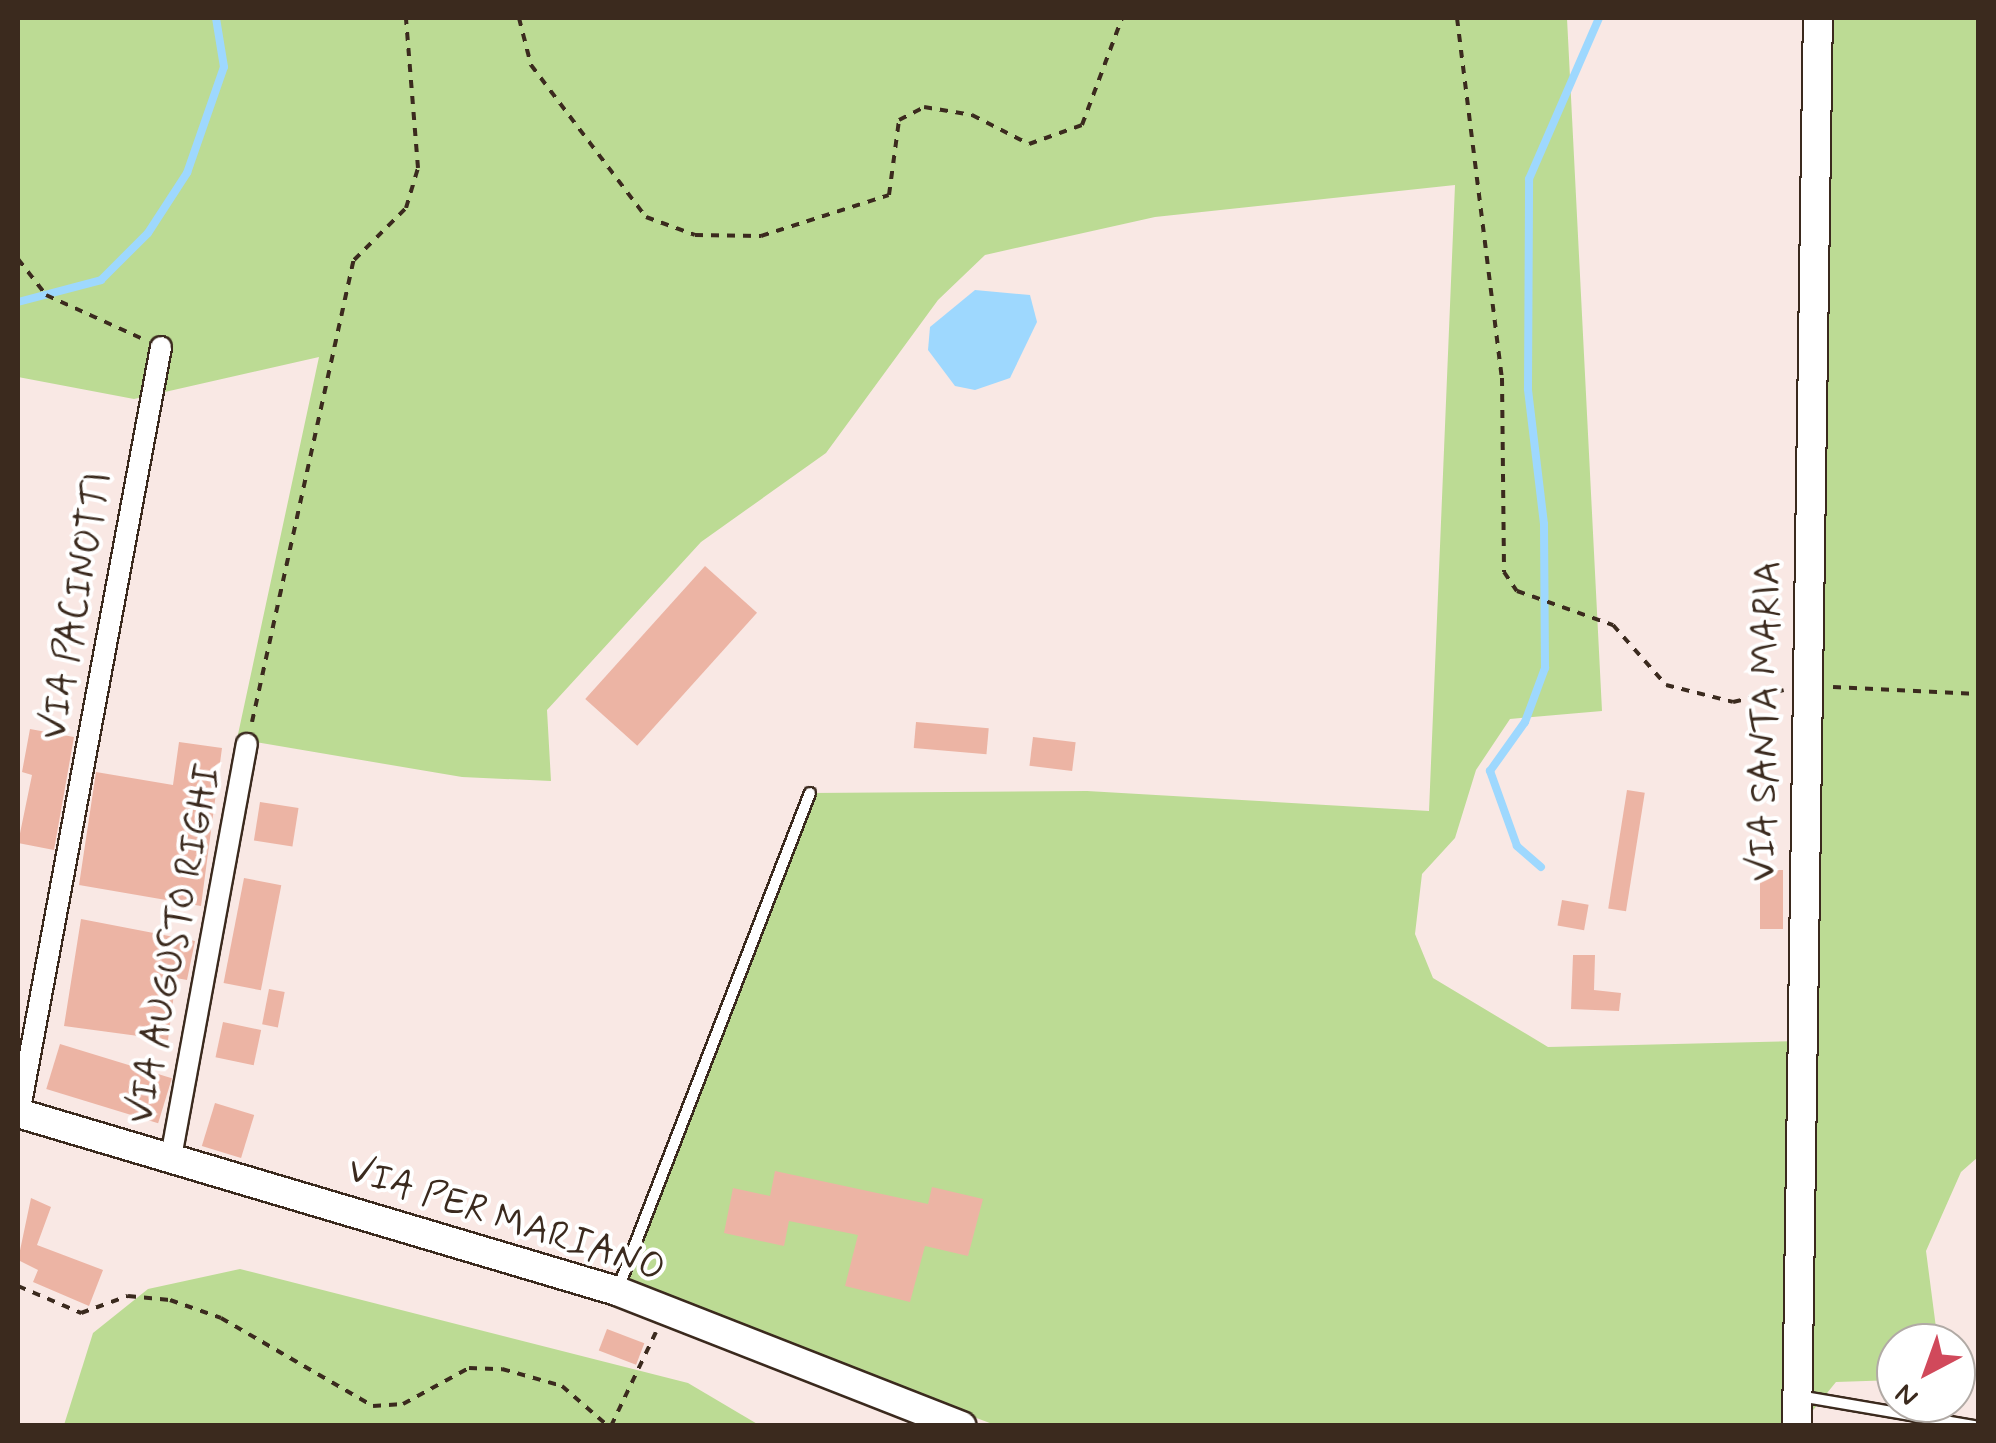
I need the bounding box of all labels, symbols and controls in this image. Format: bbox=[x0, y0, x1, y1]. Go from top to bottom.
street label: VIA PACINOTTI bbox=[30, 465, 124, 747]
street label: VIA SANTA MARIA bbox=[1740, 555, 1792, 887]
street label: VIA AUGUSTO RIGHI bbox=[118, 760, 232, 1128]
street label: VIA PER MARIANO bbox=[342, 1147, 670, 1293]
north arrow bbox=[1876, 1323, 1976, 1423]
text: N bbox=[1888, 1374, 1926, 1415]

